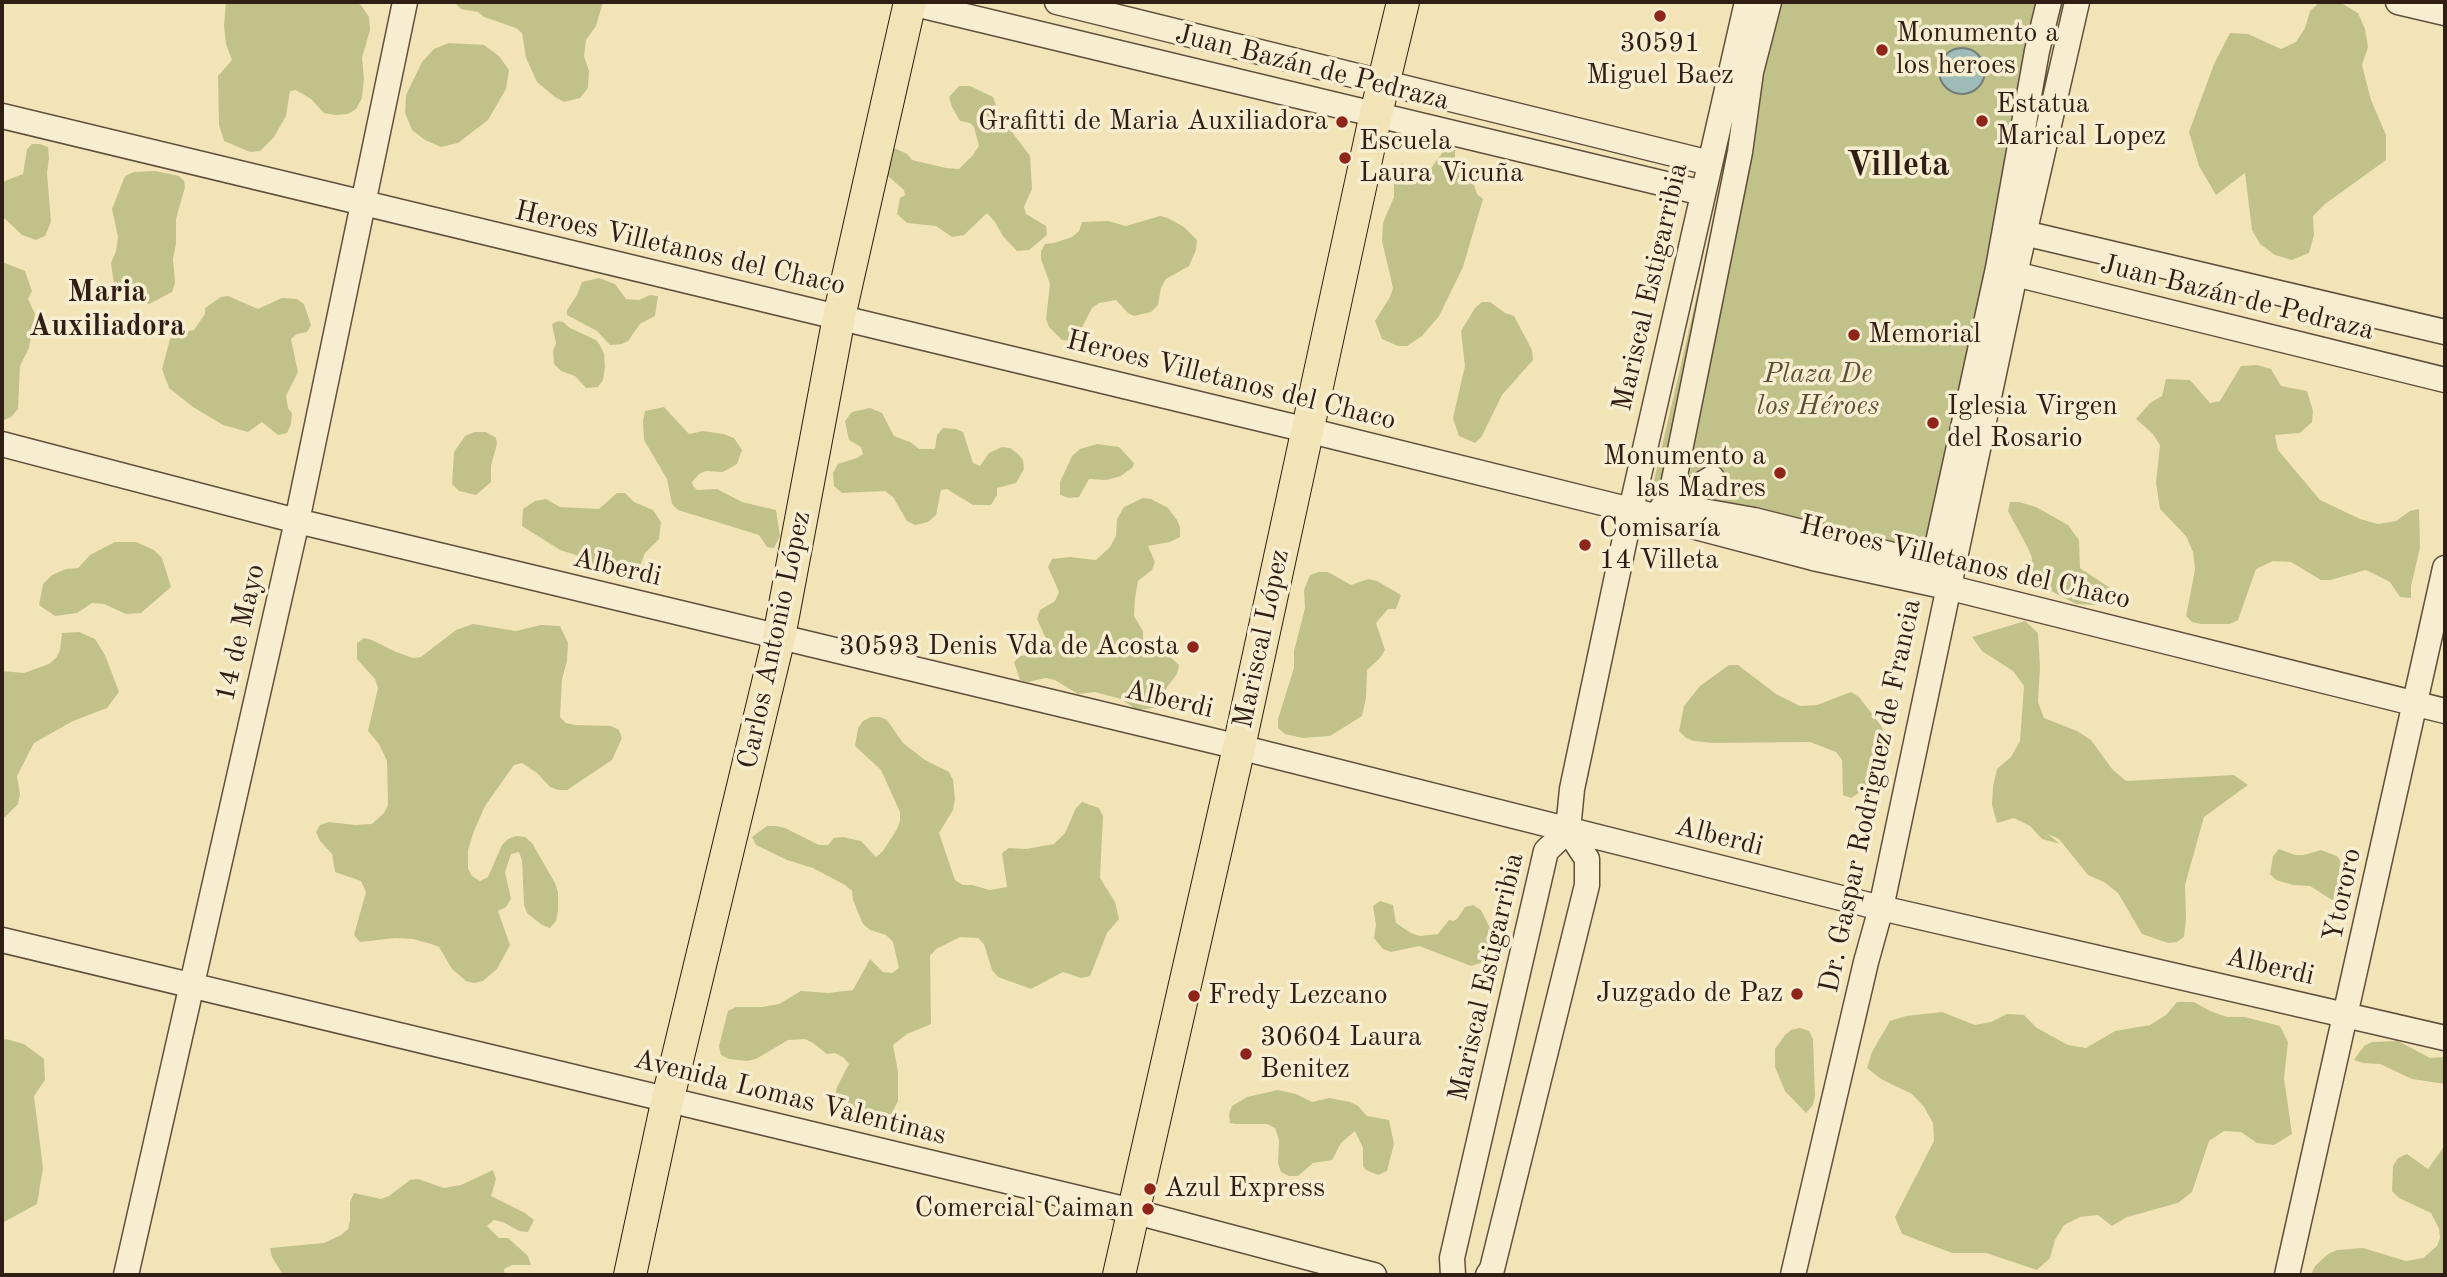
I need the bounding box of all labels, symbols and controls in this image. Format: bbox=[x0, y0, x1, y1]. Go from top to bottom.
marker: 30591 Miguel Baez bbox=[1652, 8, 1668, 24]
place label: Monumento a los heroes bbox=[1896, 17, 2059, 83]
street label: Juan Bazán de Pedraza bbox=[1172, 18, 1452, 118]
place label: 30591 Miguel Baez bbox=[1586, 27, 1734, 93]
marker: Monumento a los heroes bbox=[1874, 42, 1890, 58]
place label: Estatua Marical Lopez bbox=[1996, 88, 2166, 154]
place label: Grafitti de Maria Auxiliadora bbox=[978, 105, 1328, 139]
marker: Estatua Marical Lopez bbox=[1974, 113, 1990, 129]
marker: Grafitti de Maria Auxiliadora bbox=[1334, 114, 1350, 130]
place label: Escuela Laura Vicuña bbox=[1359, 125, 1524, 191]
district label: Villeta bbox=[1846, 145, 1950, 187]
marker: Escuela Laura Vicuña bbox=[1337, 150, 1353, 166]
street label: Mariscal Estigarribia bbox=[1606, 159, 1696, 415]
street label: Heroes Villetanos del Chaco bbox=[511, 195, 849, 303]
street label: Juan Bazán de Pedraza bbox=[2097, 248, 2377, 348]
district label: Maria Auxiliadora bbox=[29, 275, 185, 346]
place label: Memorial bbox=[1868, 318, 1981, 352]
street label: Heroes Villetanos del Chaco bbox=[1063, 324, 1399, 438]
marker: Memorial bbox=[1846, 327, 1862, 343]
park label: Plaza De los Héroes bbox=[1757, 358, 1879, 424]
place label: Iglesia Virgen del Rosario bbox=[1947, 390, 2118, 456]
marker: Iglesia Virgen del Rosario bbox=[1925, 415, 1941, 431]
place label: Monumento a las Madres bbox=[1603, 440, 1766, 506]
marker: Monumento a las Madres bbox=[1772, 465, 1788, 481]
street label: Carlos Antonio López bbox=[731, 508, 819, 772]
street label: Heroes Villetanos del Chaco bbox=[1796, 509, 2134, 617]
place label: Comisaría 14 Villeta bbox=[1599, 512, 1720, 578]
marker: Comisaría 14 Villeta bbox=[1577, 537, 1593, 553]
street label: Alberdi bbox=[569, 542, 665, 594]
street label: Mariscal López bbox=[1227, 546, 1297, 732]
street label: 14 de Mayo bbox=[209, 561, 273, 705]
street label: Dr. Gaspar Rodriguez de Francia bbox=[1813, 596, 1929, 996]
place label: 30593 Denis Vda de Acosta bbox=[839, 630, 1179, 664]
marker: 30593 Denis Vda de Acosta bbox=[1185, 639, 1201, 655]
street label: Alberdi bbox=[1121, 674, 1217, 726]
street label: Alberdi bbox=[1671, 810, 1767, 864]
street label: Ytororo bbox=[2317, 845, 2369, 945]
street label: Mariscal Estigarribia bbox=[1442, 849, 1532, 1105]
street label: Alberdi bbox=[2222, 941, 2318, 993]
place label: Juzgado de Paz bbox=[1596, 977, 1783, 1011]
place label: Fredy Lezcano bbox=[1208, 979, 1388, 1013]
marker: Juzgado de Paz bbox=[1789, 986, 1805, 1002]
marker: Fredy Lezcano bbox=[1186, 988, 1202, 1004]
place label: 30604 Laura Benitez bbox=[1260, 1021, 1422, 1087]
street label: Avenida Lomas Valentinas bbox=[630, 1043, 950, 1153]
marker: 30604 Laura Benitez bbox=[1238, 1046, 1254, 1062]
place label: Azul Express bbox=[1164, 1172, 1325, 1206]
marker: Azul Express bbox=[1142, 1181, 1158, 1197]
place label: Comercial Caiman bbox=[914, 1192, 1134, 1226]
marker: Comercial Caiman bbox=[1140, 1201, 1156, 1217]

